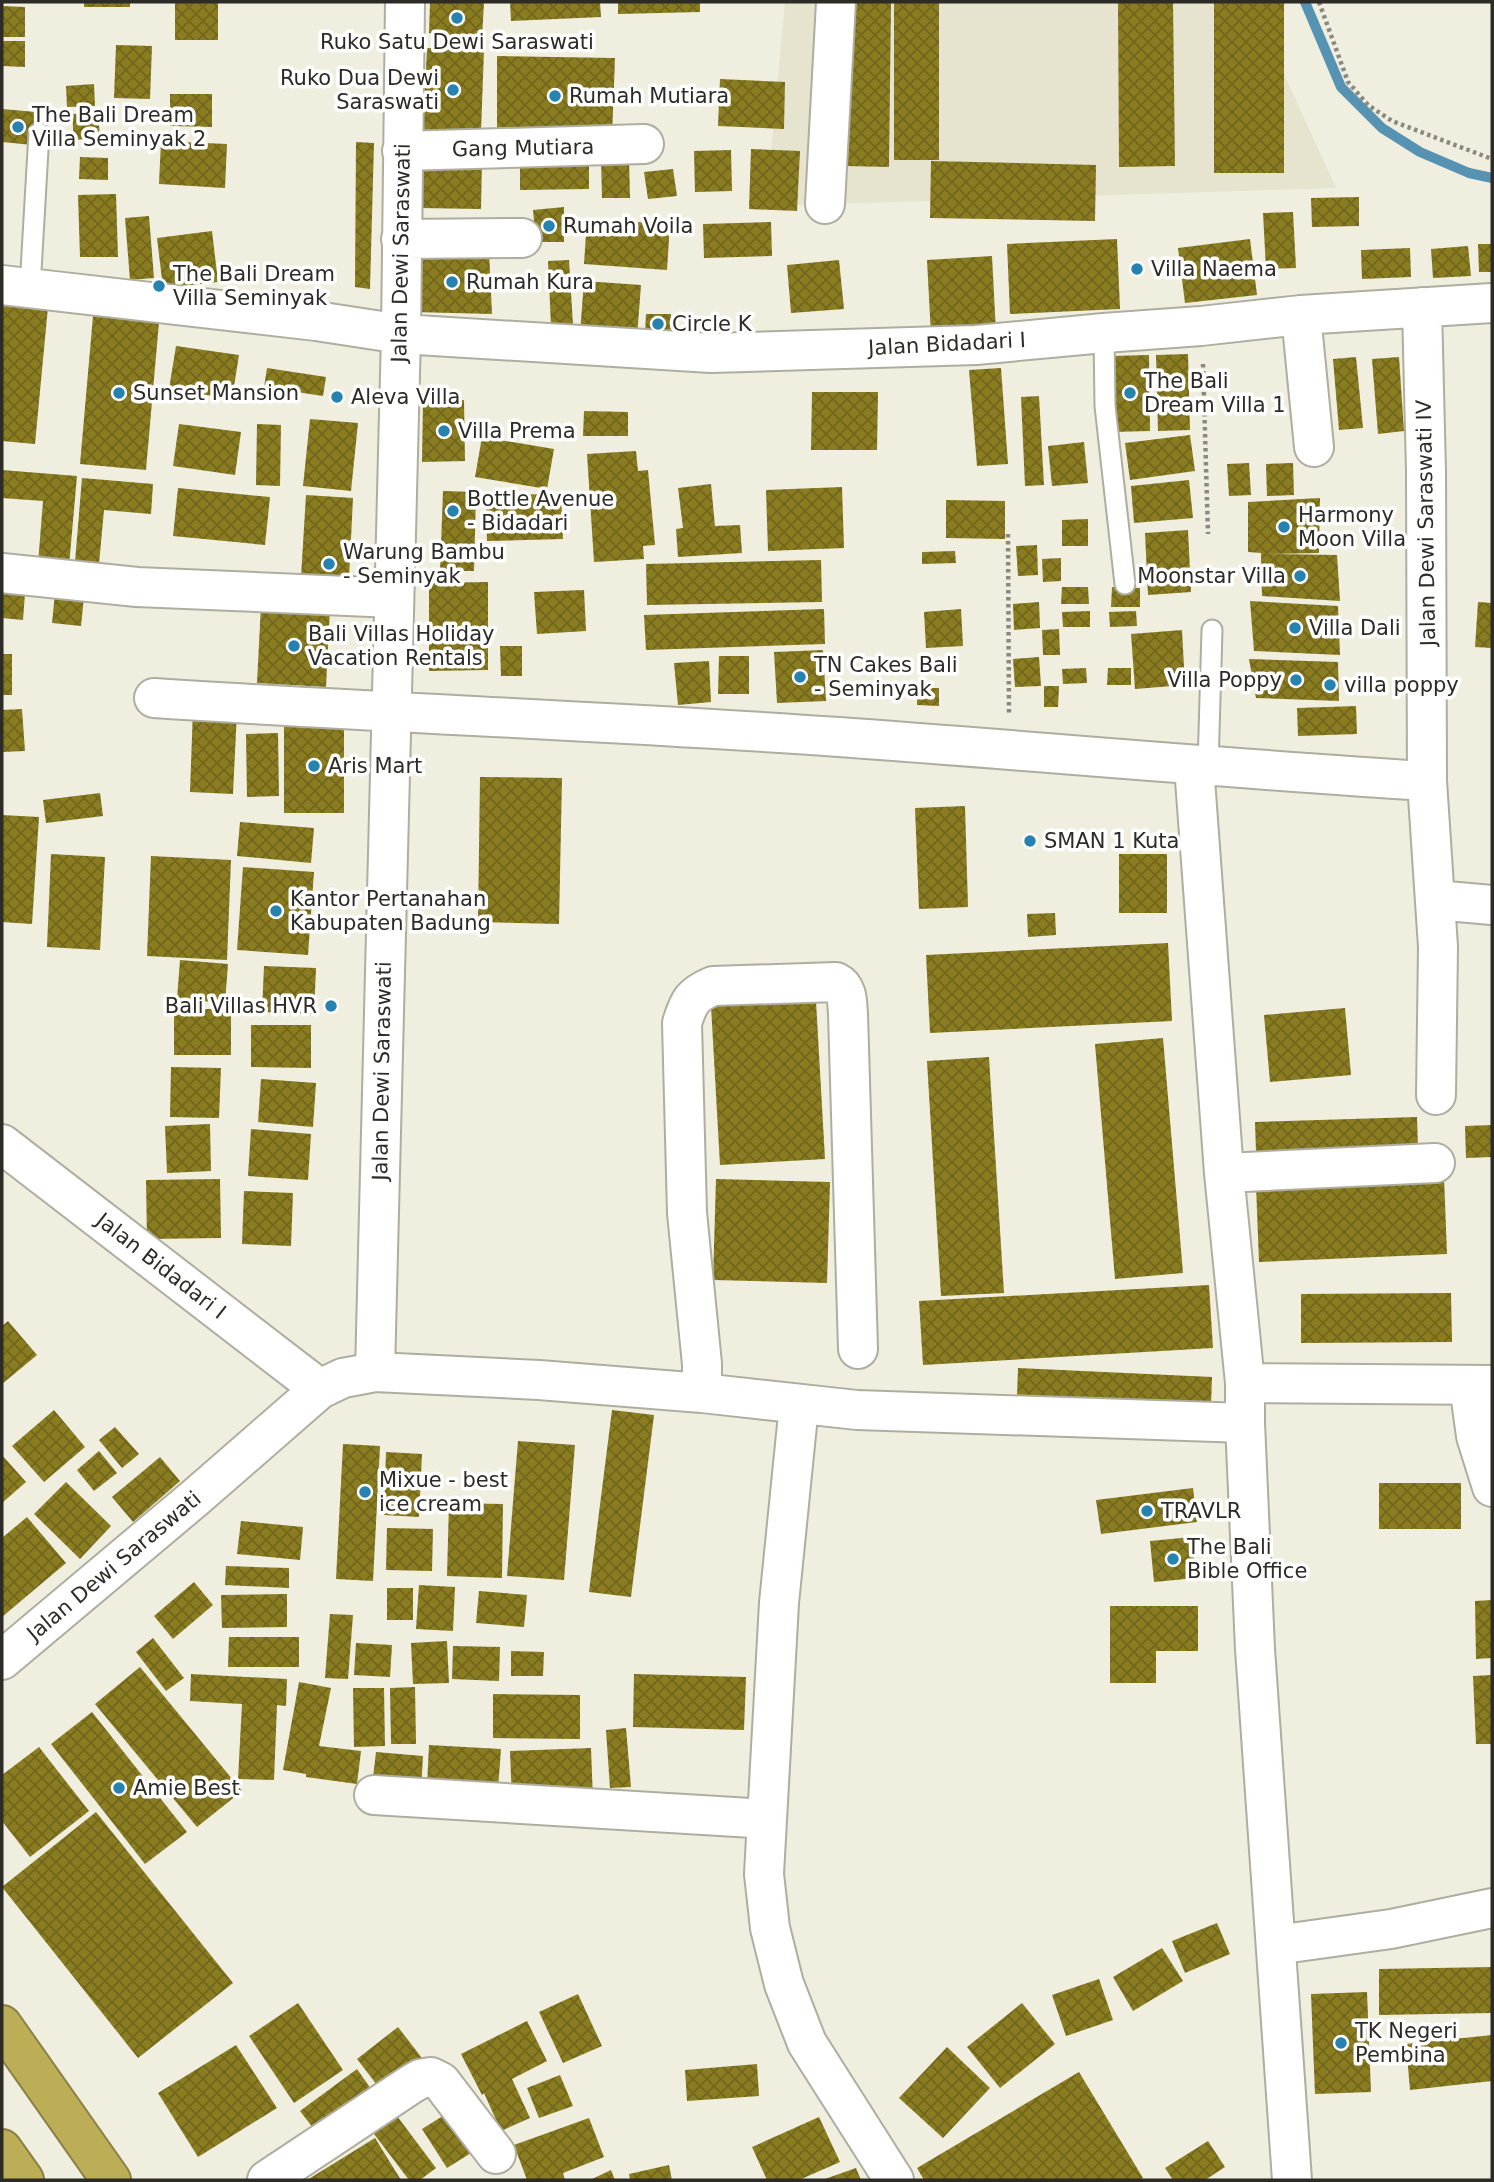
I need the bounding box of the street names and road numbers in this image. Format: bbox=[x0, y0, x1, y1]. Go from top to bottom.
street label: Gang Mutiara bbox=[452, 135, 594, 161]
street label: Jalan Dewi Saraswati bbox=[387, 143, 415, 365]
street label: Jalan Bidadari I bbox=[866, 328, 1026, 360]
street label: Jalan Dewi Saraswati IV bbox=[1412, 399, 1440, 648]
street label: Jalan Dewi Saraswati bbox=[368, 961, 396, 1183]
street label: Jalan Bidadari I bbox=[90, 1207, 231, 1324]
street label: Jalan Dewi Saraswati bbox=[21, 1486, 206, 1647]

